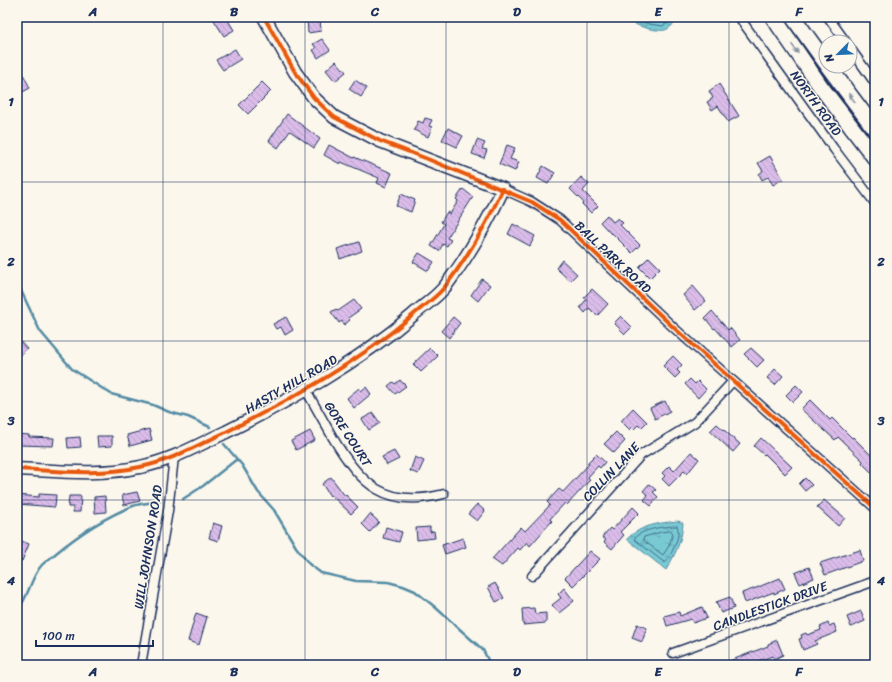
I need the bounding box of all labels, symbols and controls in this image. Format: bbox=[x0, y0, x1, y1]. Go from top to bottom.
text: A bbox=[88, 0, 97, 23]
text: B bbox=[230, 0, 239, 23]
text: C bbox=[370, 0, 380, 23]
text: D bbox=[513, 0, 521, 23]
text: E bbox=[654, 0, 663, 23]
text: F bbox=[794, 0, 803, 23]
north arrow bbox=[818, 34, 858, 74]
one-way arrow bbox=[791, 44, 799, 54]
text: N bbox=[819, 50, 840, 66]
street label: NORTH ROAD bbox=[784, 65, 848, 141]
text: 1 bbox=[8, 90, 14, 113]
text: 1 bbox=[878, 90, 884, 113]
one-way arrow bbox=[847, 92, 856, 103]
street label: BALL PARK ROAD bbox=[569, 215, 657, 299]
text: 2 bbox=[6, 250, 15, 273]
text: 2 bbox=[876, 250, 885, 273]
street label: HASTY HILL ROAD bbox=[240, 348, 342, 420]
street label: GORE COURT bbox=[318, 396, 379, 472]
text: 3 bbox=[6, 409, 15, 432]
text: 3 bbox=[876, 409, 885, 432]
street label: COLLIN LANE bbox=[576, 436, 646, 507]
street label: WILL JOHNSON ROAD bbox=[127, 483, 169, 610]
text: 4 bbox=[6, 569, 16, 592]
text: 4 bbox=[876, 569, 886, 592]
street label: CANDLESTICK DRIVE bbox=[709, 574, 831, 637]
scale bar bbox=[36, 622, 153, 648]
text: 100 m bbox=[42, 625, 75, 647]
text: A bbox=[88, 660, 97, 682]
text: B bbox=[230, 660, 239, 682]
text: C bbox=[370, 660, 380, 682]
text: D bbox=[513, 660, 521, 682]
text: E bbox=[654, 660, 663, 682]
text: F bbox=[794, 660, 803, 682]

